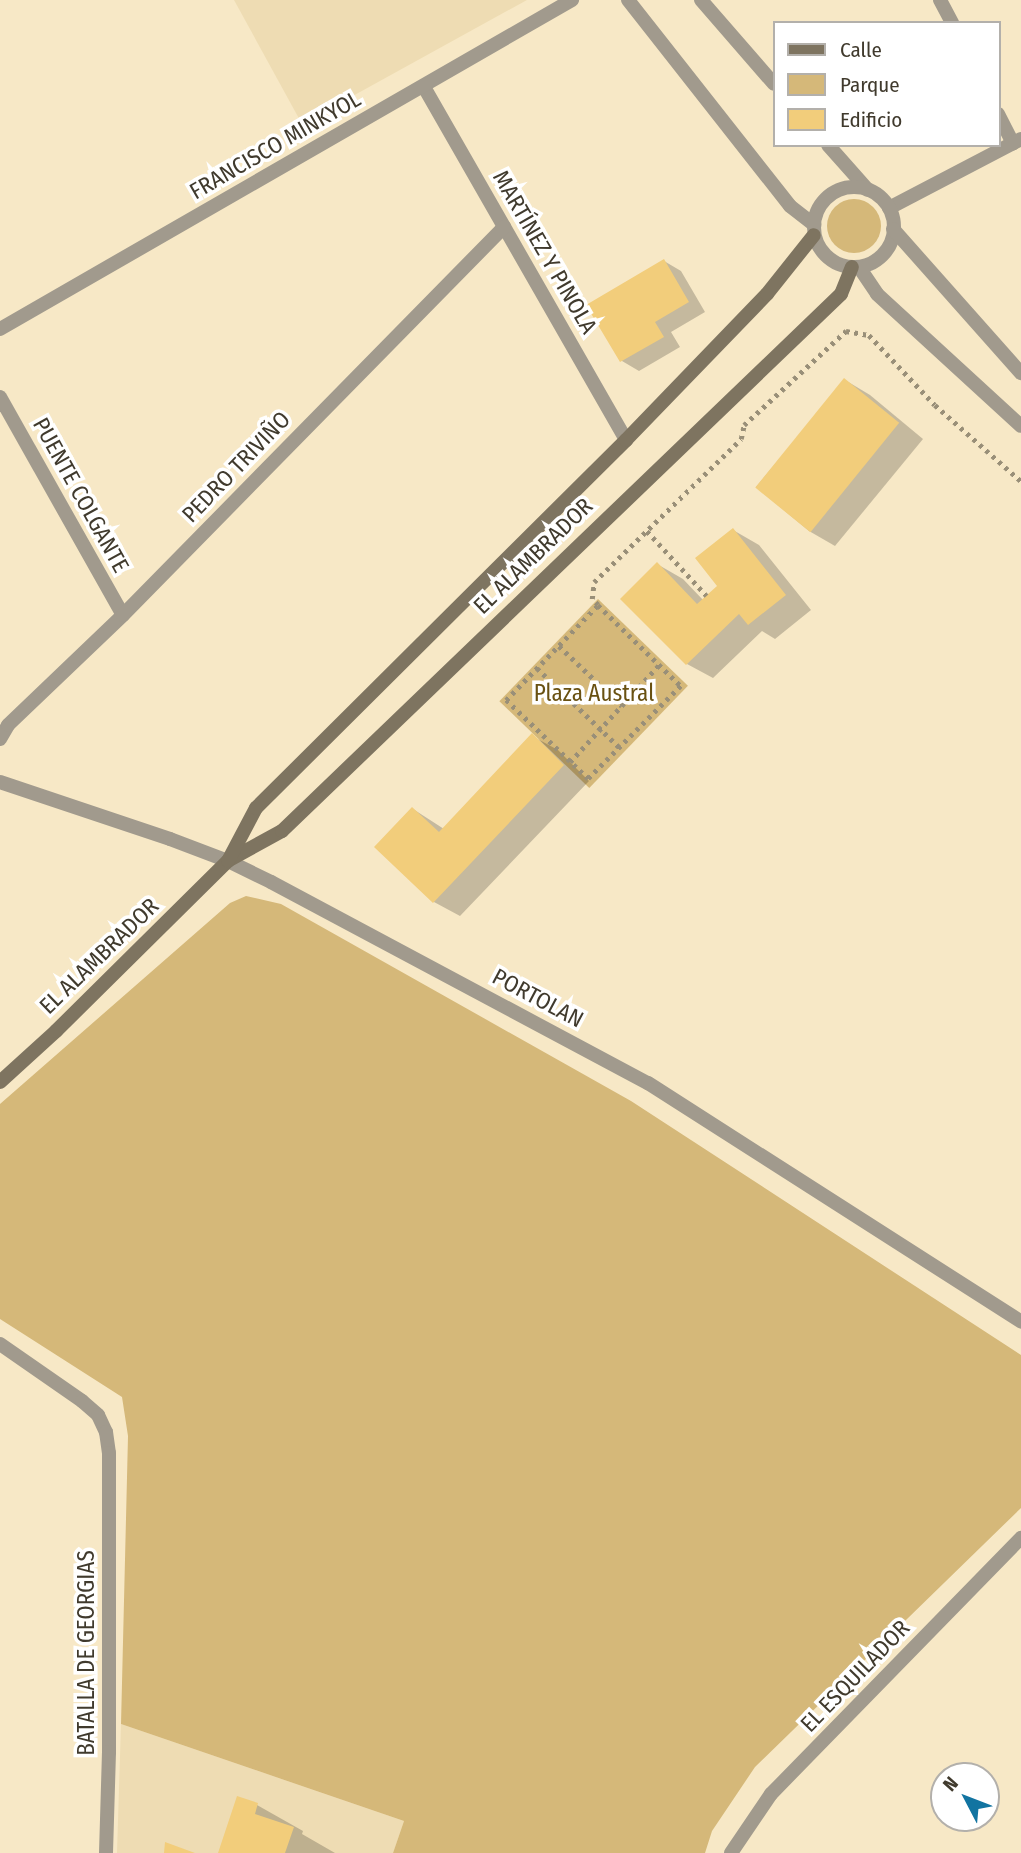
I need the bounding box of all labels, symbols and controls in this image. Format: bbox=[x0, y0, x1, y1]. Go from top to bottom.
legend bbox=[772, 21, 1000, 147]
text: Calle bbox=[840, 37, 882, 63]
text: Parque bbox=[840, 72, 900, 98]
street label: FRANCISCO MINKYOL bbox=[185, 85, 365, 205]
text: Edificio bbox=[840, 107, 902, 133]
street label: MARTÍNEZ Y PINOLA bbox=[487, 166, 603, 338]
street label: PEDRO TRIVIÑO bbox=[176, 406, 296, 528]
street label: PUENTE COLGANTE bbox=[27, 413, 135, 577]
street label: EL ALAMBRADOR bbox=[468, 492, 598, 620]
park label: Plaza Austral bbox=[534, 679, 654, 707]
street label: EL ALAMBRADOR bbox=[34, 892, 164, 1020]
street label: PORTOLAN bbox=[488, 963, 588, 1033]
street label: BATALLA DE GEORGIAS bbox=[72, 1550, 100, 1756]
street label: EL ESQUILADOR bbox=[795, 1614, 915, 1738]
north arrow bbox=[930, 1762, 1000, 1832]
text: N bbox=[938, 1772, 963, 1796]

